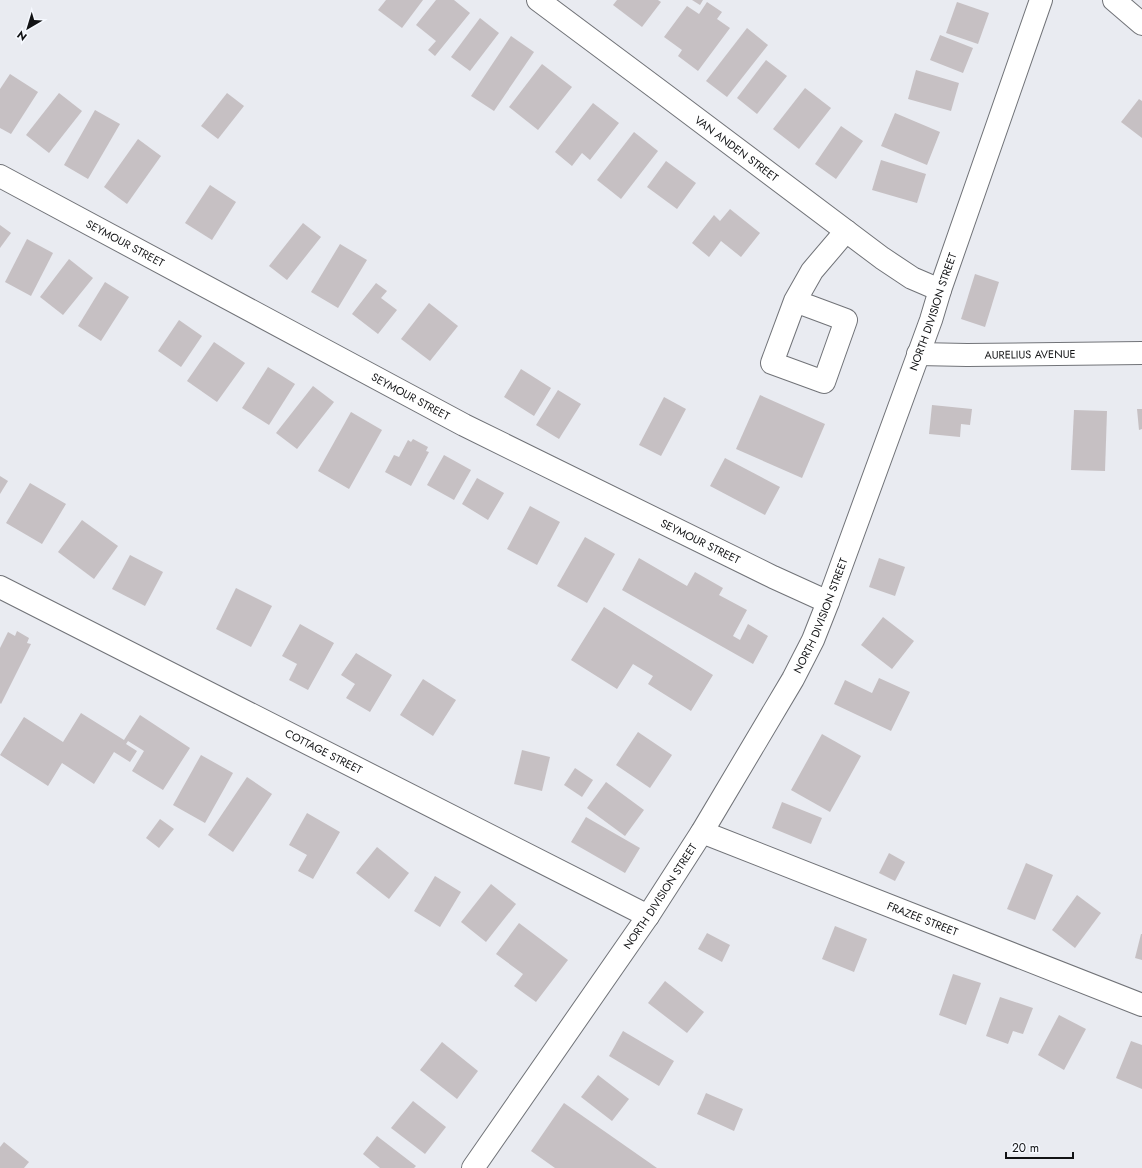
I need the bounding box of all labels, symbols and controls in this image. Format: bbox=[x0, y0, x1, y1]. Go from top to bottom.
north arrow bbox=[8, 8, 48, 48]
text: N bbox=[13, 27, 30, 45]
street label: VAN ANDEN STREET bbox=[691, 112, 782, 185]
street label: SEYMOUR STREET bbox=[83, 216, 167, 271]
street label: NORTH DIVISION STREET bbox=[905, 251, 960, 373]
street label: AURELIUS AVENUE bbox=[984, 346, 1076, 363]
street label: SEYMOUR STREET bbox=[369, 369, 453, 424]
street label: SEYMOUR STREET bbox=[658, 515, 743, 568]
street label: NORTH DIVISION STREET bbox=[789, 556, 851, 676]
street label: COTTAGE STREET bbox=[282, 725, 365, 778]
street label: NORTH DIVISION STREET bbox=[619, 840, 701, 952]
street label: FRAZEE STREET bbox=[885, 898, 960, 940]
scale bar bbox=[1006, 1134, 1073, 1160]
text: 20 m bbox=[1012, 1139, 1039, 1157]

